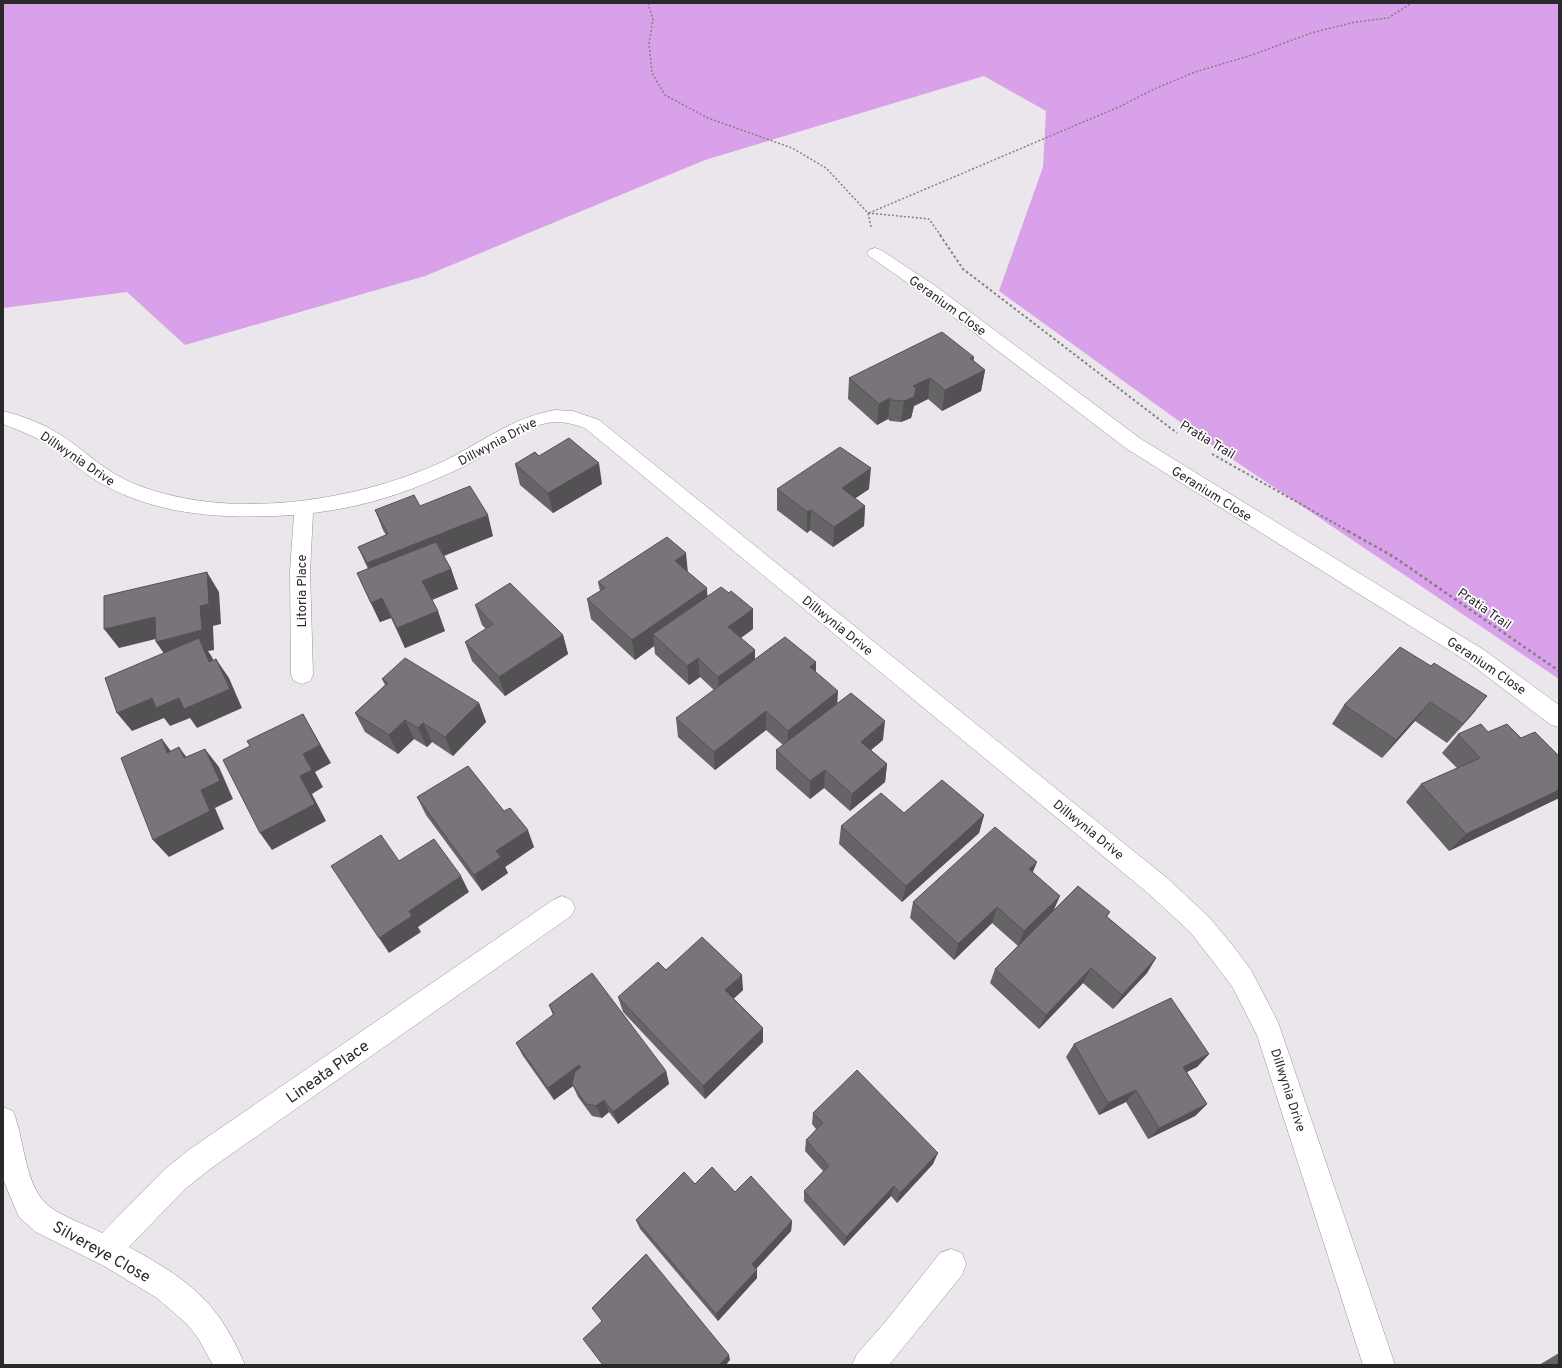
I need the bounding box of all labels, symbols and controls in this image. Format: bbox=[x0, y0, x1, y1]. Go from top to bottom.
street label: Geranium Close bbox=[905, 273, 989, 340]
street label: Dillwynia Drive bbox=[456, 415, 540, 470]
street label: Pratia Trail bbox=[1176, 418, 1238, 463]
street label: Dillwynia Drive bbox=[37, 429, 117, 491]
street label: Geranium Close bbox=[1168, 464, 1254, 526]
street label: Litoria Place bbox=[295, 555, 311, 627]
street label: Pratia Trail bbox=[1454, 585, 1514, 634]
street label: Dillwynia Drive bbox=[798, 593, 875, 660]
street label: Geranium Close bbox=[1443, 634, 1528, 699]
street label: Dillwynia Drive bbox=[1049, 797, 1126, 864]
street label: Lineata Place bbox=[283, 1037, 373, 1109]
street label: Dillwynia Drive bbox=[1266, 1047, 1308, 1134]
street label: Silvereye Close bbox=[49, 1218, 153, 1288]

